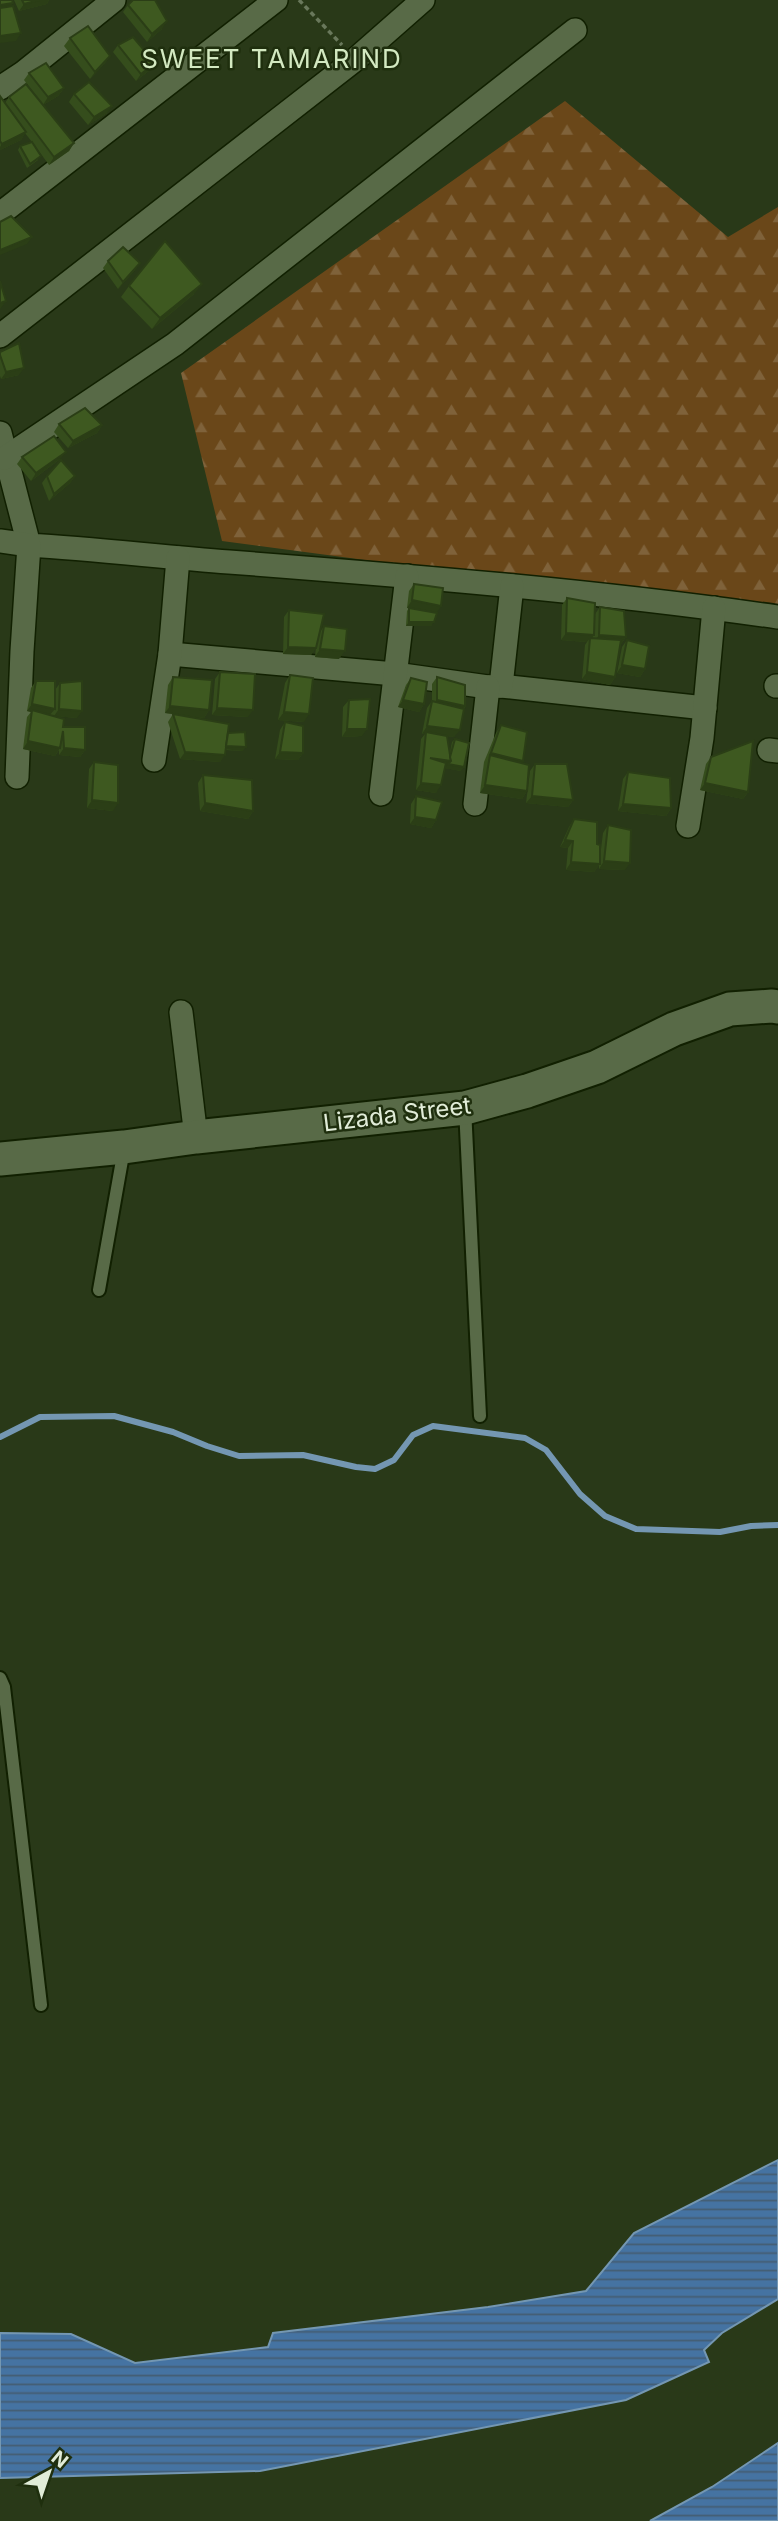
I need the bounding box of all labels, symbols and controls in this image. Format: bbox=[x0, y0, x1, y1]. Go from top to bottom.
district label: SWEET TAMARIND bbox=[141, 43, 403, 74]
street label: Lizada Street bbox=[321, 1091, 473, 1137]
north arrow bbox=[14, 2437, 84, 2507]
text: N bbox=[47, 2446, 73, 2473]

